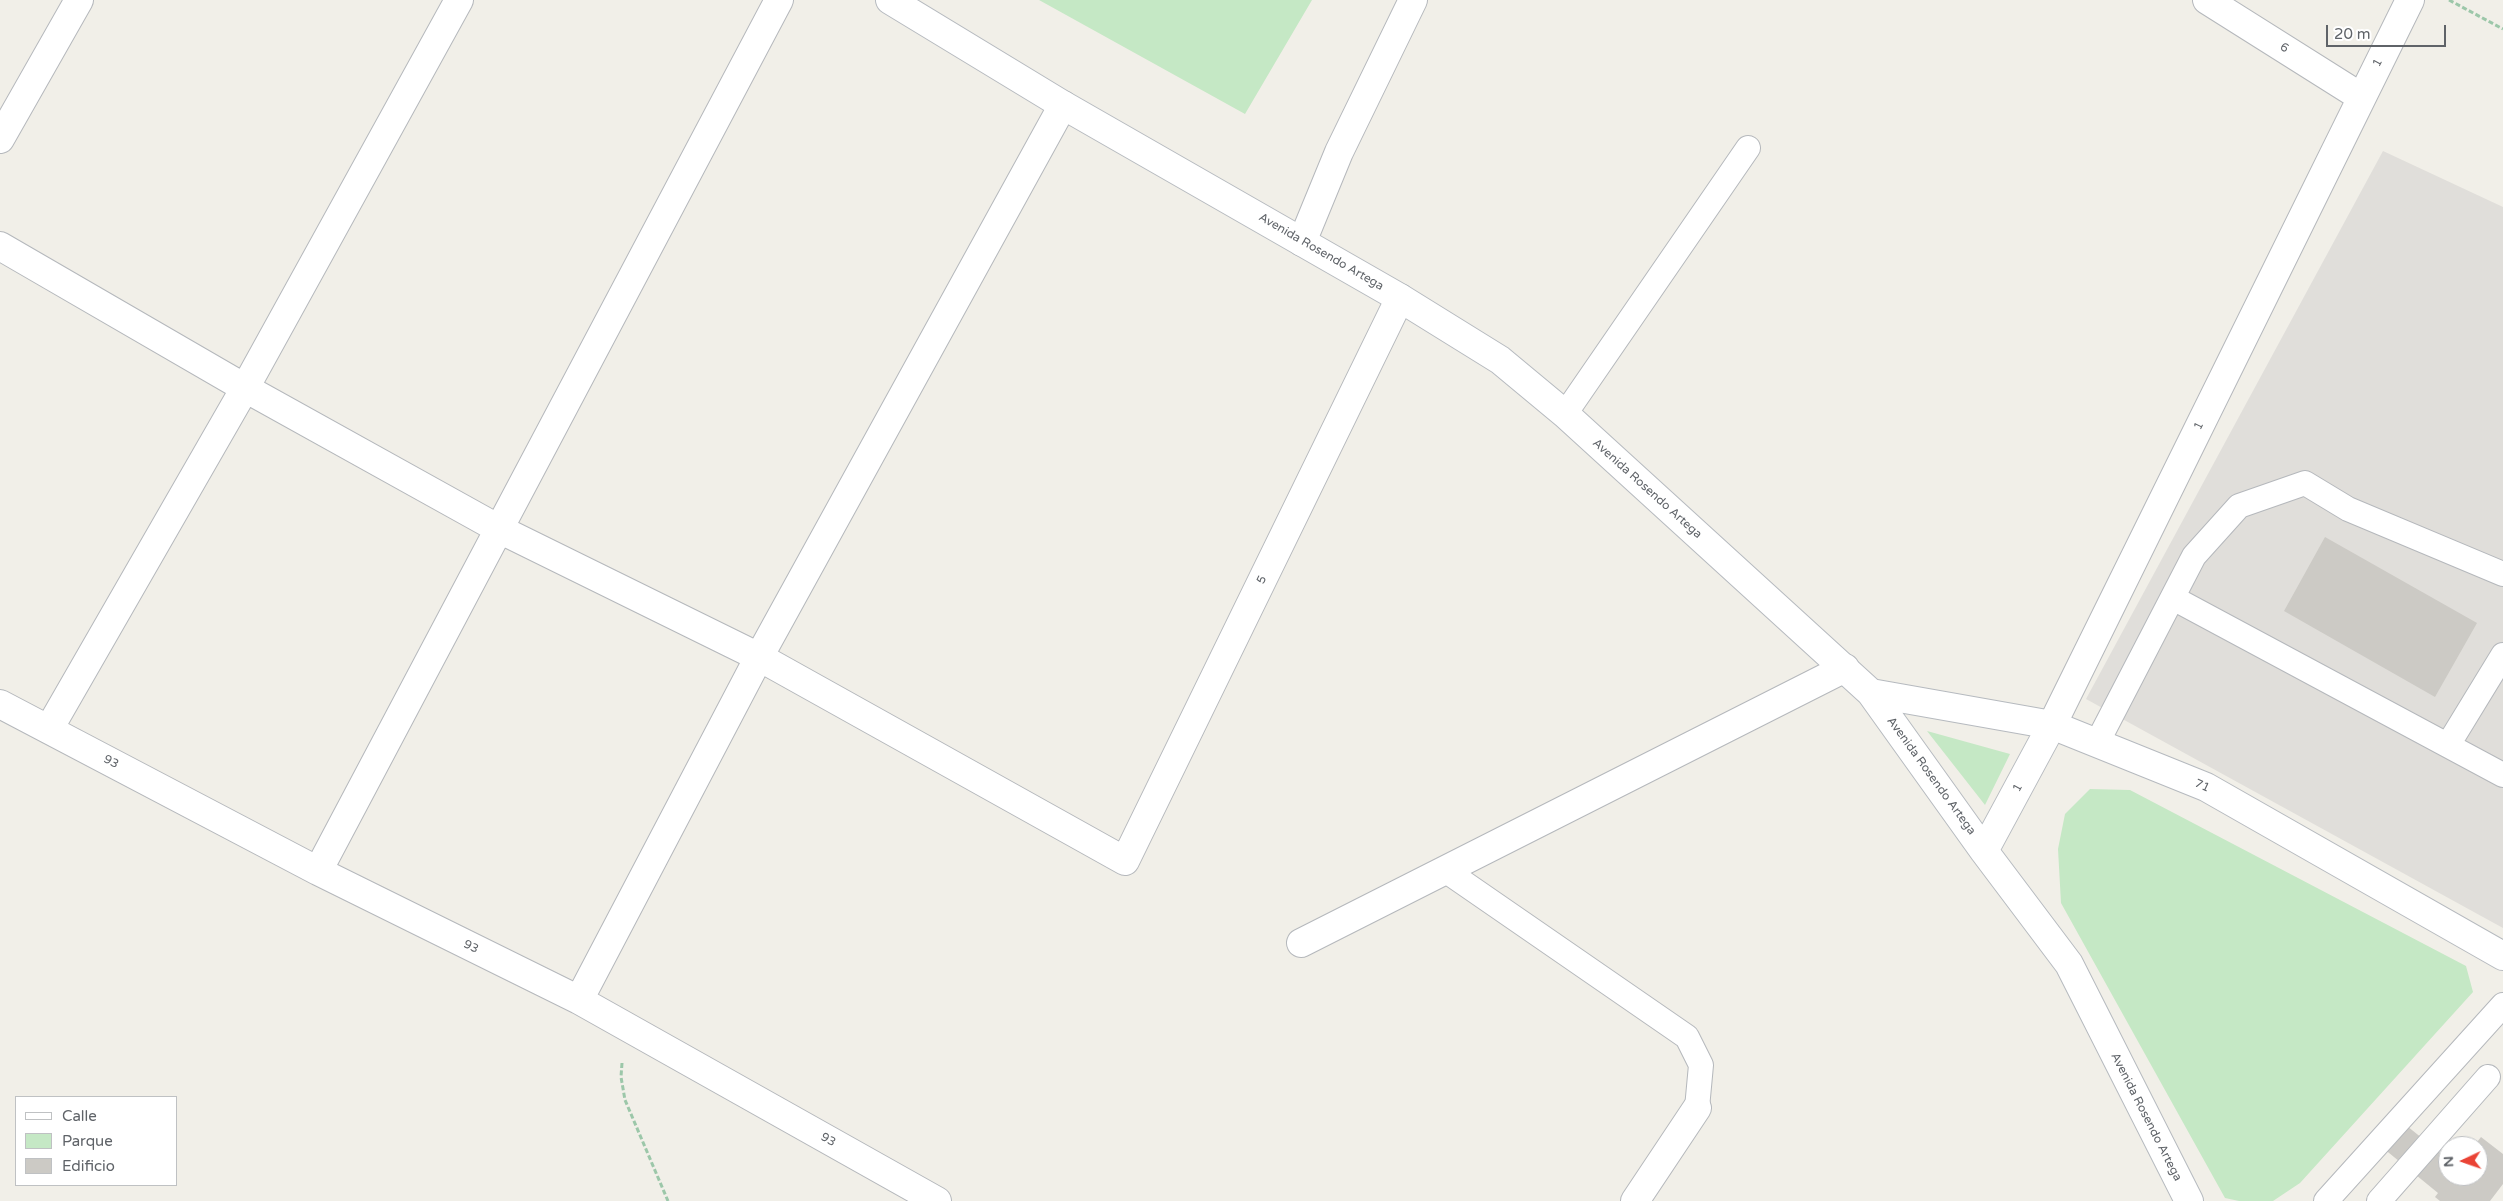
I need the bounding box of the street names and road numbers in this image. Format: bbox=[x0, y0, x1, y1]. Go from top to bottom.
street label: 6 bbox=[2277, 40, 2291, 56]
street label: 1 bbox=[2370, 56, 2386, 70]
street label: Avenida Rosendo Artega bbox=[1256, 210, 1386, 294]
street label: 1 bbox=[2191, 419, 2207, 433]
street label: Avenida Rosendo Artega bbox=[1589, 436, 1705, 542]
street label: 5 bbox=[1254, 573, 1270, 587]
street label: Avenida Rosendo Artega bbox=[1883, 714, 1979, 838]
street label: 93 bbox=[101, 752, 121, 772]
street label: 71 bbox=[2192, 776, 2212, 796]
street label: 1 bbox=[2010, 781, 2026, 795]
street label: 93 bbox=[461, 937, 481, 957]
street label: Avenida Rosendo Artega bbox=[2107, 1050, 2185, 1184]
street label: 93 bbox=[818, 1130, 838, 1150]

